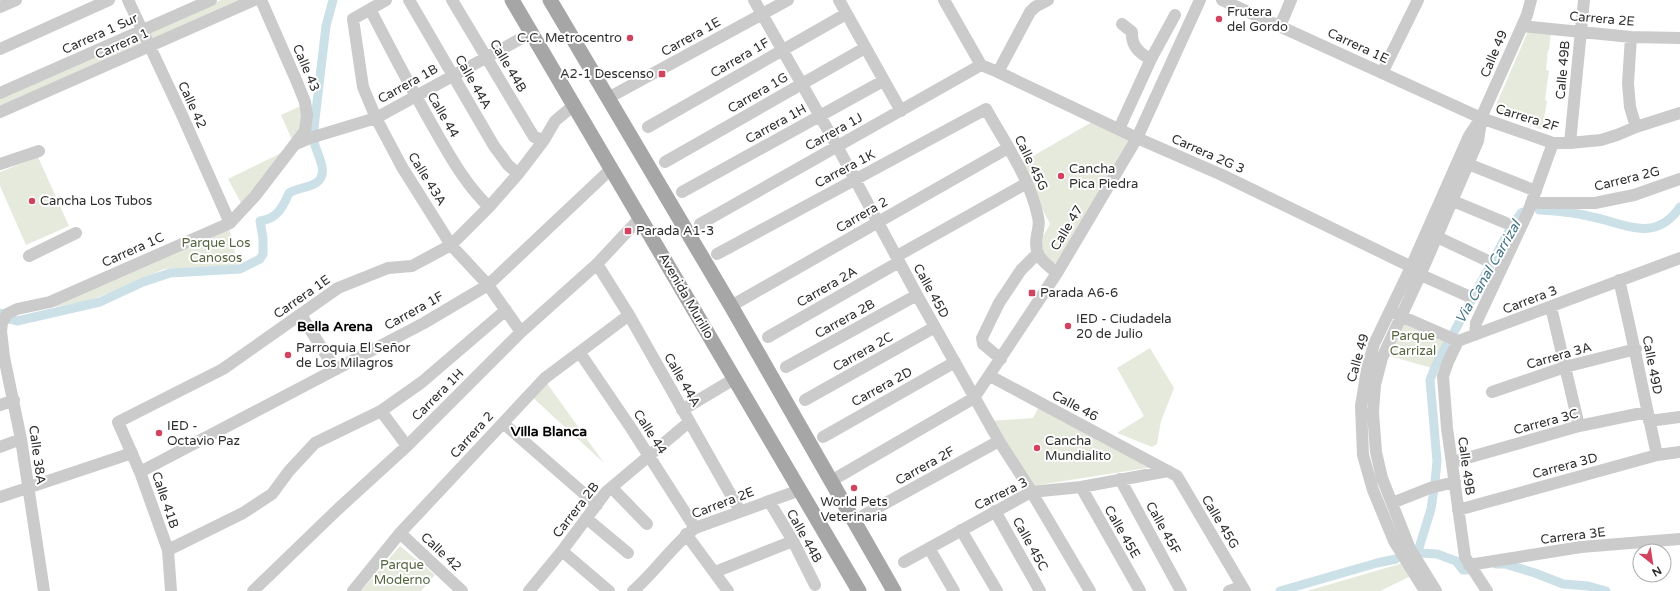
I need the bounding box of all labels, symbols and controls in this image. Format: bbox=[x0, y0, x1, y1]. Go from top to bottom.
place label: Frutera del Gordo bbox=[1227, 4, 1288, 35]
street label: Carrera 2E bbox=[1569, 8, 1635, 30]
street label: Carrera 1 Sur bbox=[60, 10, 140, 58]
street label: Carrera 1E bbox=[658, 14, 724, 60]
marker: Frutera del Gordo bbox=[1214, 14, 1224, 24]
street label: Carrera 1 bbox=[93, 25, 151, 63]
street label: Carrera 1E bbox=[1325, 25, 1391, 67]
street label: Calle 49 bbox=[1477, 28, 1511, 80]
place label: C.C. Metrocentro bbox=[517, 30, 622, 46]
marker: C.C. Metrocentro bbox=[625, 33, 635, 43]
street label: Carrera 1F bbox=[708, 35, 772, 81]
street label: Calle 44B bbox=[486, 37, 530, 95]
street label: Calle 49B bbox=[1552, 40, 1574, 100]
street label: Calle 43 bbox=[289, 42, 323, 94]
street label: Calle 44A bbox=[451, 52, 495, 112]
street label: Carrera 1B bbox=[375, 61, 441, 107]
place label: A2-1 Descenso bbox=[560, 66, 654, 82]
marker: A2-1 Descenso bbox=[657, 69, 667, 79]
street label: Carrera 1G bbox=[725, 69, 791, 117]
street label: Calle 42 bbox=[174, 79, 210, 131]
street label: Calle 44 bbox=[424, 89, 462, 141]
street label: Carrera 1H bbox=[743, 101, 809, 147]
street label: Carrera 2F bbox=[1493, 101, 1561, 135]
street label: Carrera 1J bbox=[802, 110, 866, 154]
street label: Carrera 2G 3 bbox=[1169, 131, 1247, 177]
street label: Calle 45G bbox=[1011, 133, 1051, 193]
street label: Carrera 1K bbox=[812, 146, 878, 192]
street label: Calle 43A bbox=[404, 149, 450, 209]
place label: Cancha Pica Piedra bbox=[1069, 161, 1138, 192]
street label: Carrera 2G bbox=[1592, 163, 1662, 195]
marker: Cancha Pica Piedra bbox=[1056, 171, 1066, 181]
place label: Cancha Los Tubos bbox=[40, 193, 152, 209]
street label: Carrera 2 bbox=[833, 194, 891, 236]
marker: Cancha Los Tubos bbox=[27, 196, 37, 206]
street label: Calle 47 bbox=[1047, 202, 1087, 254]
water label: Via Canal Carrizal bbox=[1452, 216, 1525, 326]
place label: Parada A1-3 bbox=[636, 223, 714, 239]
marker: Parada A1-3 bbox=[623, 226, 633, 236]
street label: Carrera 1C bbox=[99, 229, 167, 271]
park label: Parque Los Canosos bbox=[182, 235, 250, 266]
street label: Avenida Murillo bbox=[655, 250, 717, 342]
street label: Calle 45D bbox=[910, 261, 953, 321]
street label: Carrera 2A bbox=[794, 263, 860, 311]
street label: Carrera 1E bbox=[271, 272, 333, 322]
street label: Carrera 3 bbox=[1500, 282, 1560, 318]
place label: Parada A6-6 bbox=[1040, 285, 1118, 301]
street label: Carrera 1F bbox=[382, 288, 446, 334]
marker: Parada A6-6 bbox=[1027, 288, 1037, 298]
street label: Carrera 2B bbox=[812, 296, 878, 342]
place label: IED - Ciudadela 20 de Julio bbox=[1076, 311, 1172, 342]
district label: Bella Arena bbox=[297, 318, 373, 335]
marker: IED - Ciudadela 20 de Julio bbox=[1063, 321, 1073, 331]
park label: Parque Carrizal bbox=[1390, 328, 1436, 359]
street label: Carrera 2C bbox=[830, 329, 896, 375]
street label: Calle 49 bbox=[1343, 332, 1373, 384]
street label: Calle 49D bbox=[1638, 334, 1666, 396]
street label: Carrera 3A bbox=[1525, 339, 1594, 373]
place label: Parroquia El Señor de Los Milagros bbox=[296, 340, 411, 371]
marker: Parroquia El Señor de Los Milagros bbox=[283, 350, 293, 360]
street label: Calle 44A bbox=[660, 350, 704, 410]
street label: Carrera 2D bbox=[849, 364, 915, 410]
street label: Carrera 1H bbox=[409, 366, 467, 424]
street label: Calle 46 bbox=[1049, 387, 1101, 425]
street label: Carrera 3C bbox=[1512, 406, 1580, 438]
street label: Calle 44 bbox=[630, 407, 670, 457]
street label: Carrera 2 bbox=[447, 408, 497, 462]
place label: IED - Octavio Paz bbox=[167, 418, 240, 449]
district label: Villa Blanca bbox=[511, 423, 587, 440]
street label: Calle 38A bbox=[25, 424, 49, 486]
marker: IED - Octavio Paz bbox=[154, 428, 164, 438]
place label: Cancha Mundialito bbox=[1045, 433, 1111, 464]
street label: Calle 49B bbox=[1454, 436, 1478, 496]
street label: Carrera 2F bbox=[893, 443, 957, 489]
marker: Cancha Mundialito bbox=[1032, 443, 1042, 453]
street label: Carrera 3D bbox=[1531, 450, 1600, 482]
street label: Calle 41B bbox=[148, 470, 182, 530]
street label: Carrera 3 bbox=[972, 474, 1030, 514]
street label: Carrera 2B bbox=[549, 479, 603, 541]
marker: World Pets Veterinaria bbox=[849, 483, 859, 493]
street label: Carrera 2E bbox=[690, 484, 756, 522]
street label: Calle 45G bbox=[1198, 492, 1242, 552]
place label: World Pets Veterinaria bbox=[820, 494, 888, 525]
street label: Calle 45F bbox=[1142, 499, 1184, 557]
street label: Calle 45E bbox=[1101, 503, 1143, 561]
street label: Calle 44B bbox=[783, 506, 825, 566]
street label: Calle 45C bbox=[1009, 514, 1051, 574]
street label: Carrera 3E bbox=[1539, 524, 1607, 548]
street label: Calle 42 bbox=[417, 529, 465, 575]
north arrow bbox=[1632, 543, 1672, 583]
park label: Parque Moderno bbox=[374, 557, 430, 588]
text: N bbox=[1650, 563, 1664, 579]

